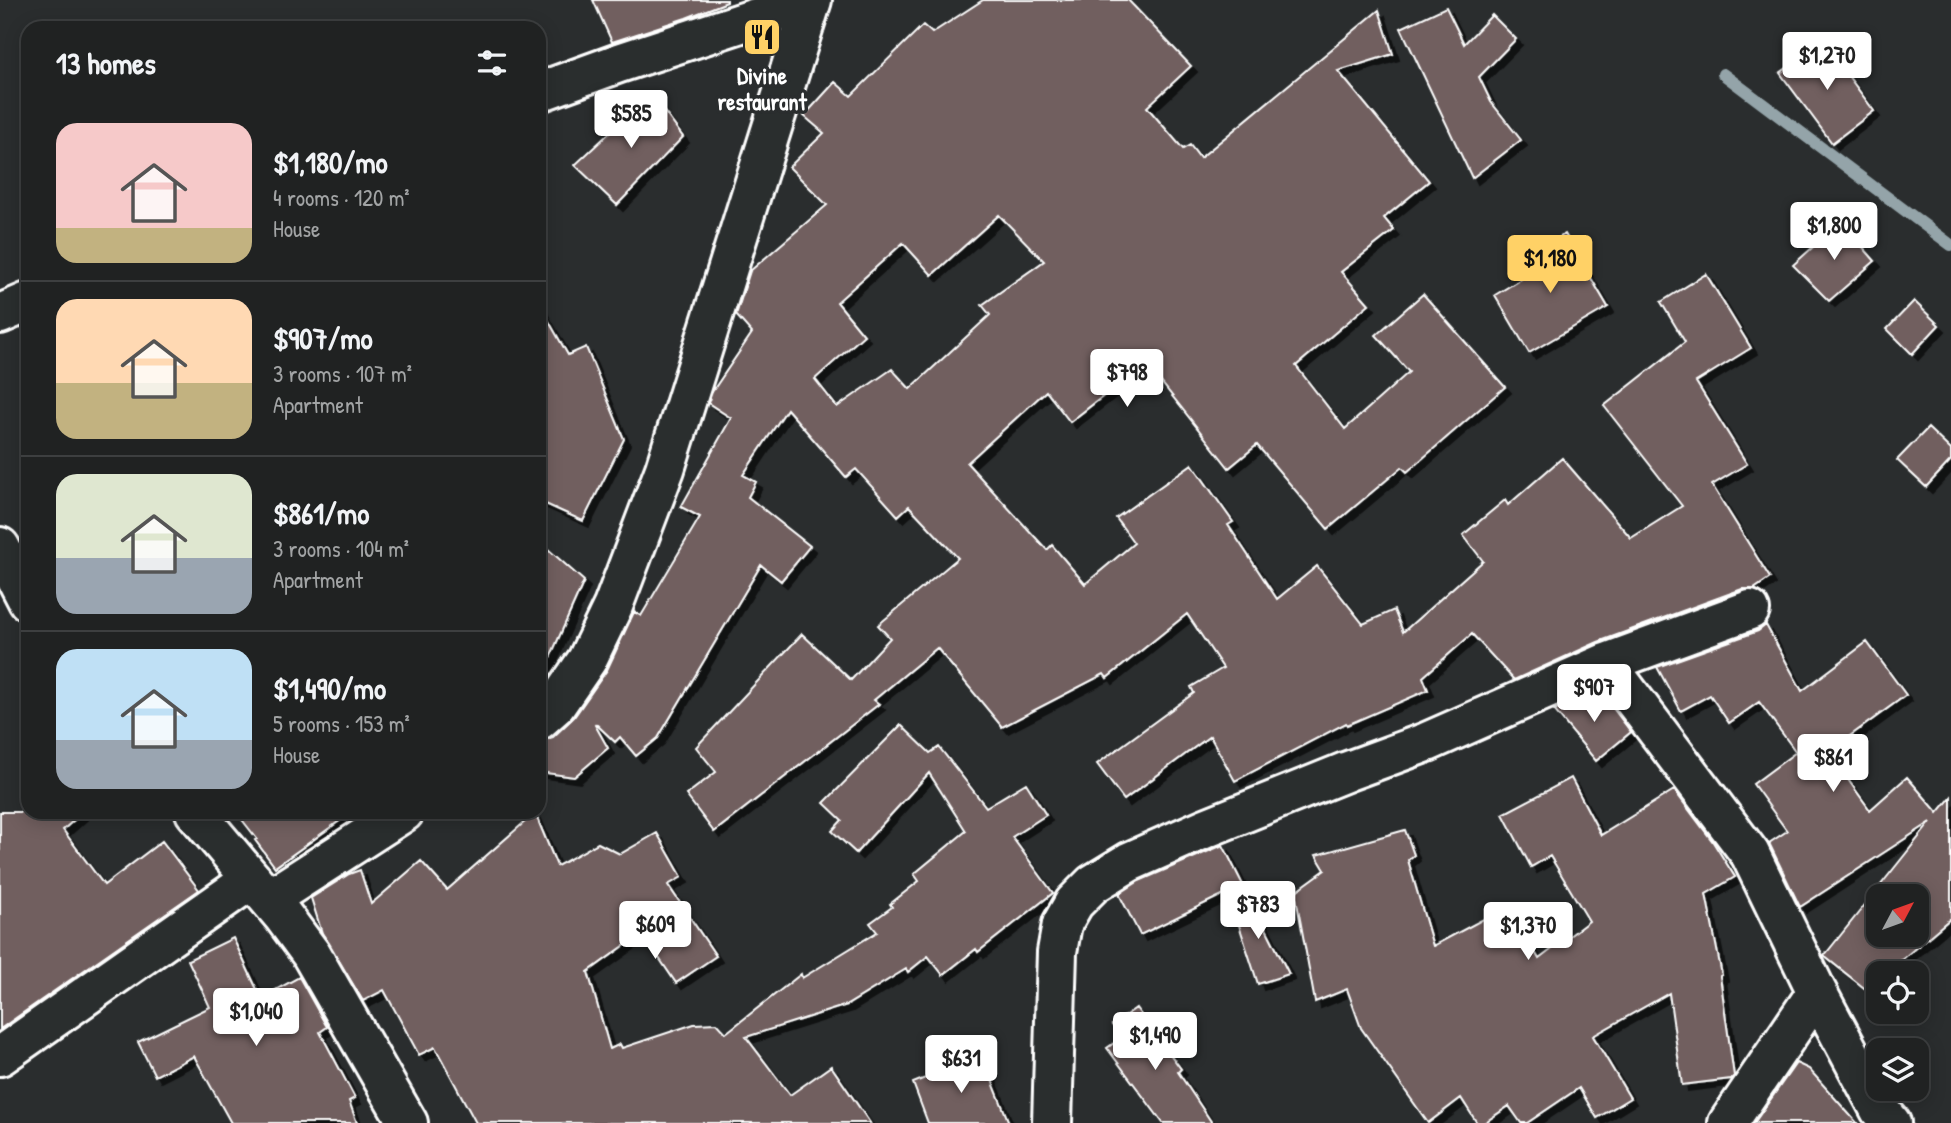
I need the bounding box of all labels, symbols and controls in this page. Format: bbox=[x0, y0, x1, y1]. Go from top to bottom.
restaurant icon: Divine restaurant bbox=[741, 16, 783, 58]
pin: $1,270 bbox=[1770, 32, 1884, 92]
text: $1,270 bbox=[1798, 39, 1856, 70]
text: 13 homes bbox=[56, 43, 156, 83]
icon: filters bbox=[473, 44, 511, 82]
place label: Divine restaurant bbox=[717, 60, 808, 117]
pin: $585 bbox=[590, 90, 672, 150]
text: $585 bbox=[610, 97, 652, 128]
text: $1,180/mo bbox=[273, 142, 388, 182]
icon: home bbox=[112, 151, 196, 235]
text: 4 rooms · 120 m² bbox=[273, 182, 410, 213]
pin: $1,800 bbox=[1777, 202, 1891, 262]
text: $1,800 bbox=[1806, 209, 1862, 240]
text: House bbox=[273, 213, 320, 244]
pin: $1,180 bbox=[1493, 236, 1607, 295]
text: $1,180 bbox=[1523, 242, 1577, 273]
text: $907/mo bbox=[273, 318, 373, 358]
icon: home bbox=[112, 327, 196, 411]
pin: $798 bbox=[1086, 350, 1168, 409]
text: $798 bbox=[1106, 356, 1148, 387]
text: 3 rooms · 107 m² bbox=[273, 358, 412, 389]
text: Apartment bbox=[273, 389, 363, 420]
text: $861/mo bbox=[273, 493, 369, 533]
icon: home bbox=[112, 502, 196, 586]
text: 3 rooms · 104 m² bbox=[273, 533, 409, 564]
text: Apartment bbox=[273, 564, 363, 595]
pin: $907 bbox=[1553, 664, 1635, 724]
text: $1,490/mo bbox=[273, 668, 386, 708]
text: $907 bbox=[1573, 671, 1615, 702]
icon: home bbox=[112, 677, 196, 761]
text: 5 rooms · 153 m² bbox=[273, 708, 410, 739]
pin: $861 bbox=[1792, 734, 1874, 794]
text: House bbox=[273, 739, 320, 770]
text: $861 bbox=[1813, 741, 1853, 772]
pin: $783 bbox=[1217, 881, 1299, 941]
north arrow bbox=[1866, 884, 1928, 947]
map controls bbox=[1866, 884, 1929, 1101]
text: $783 bbox=[1236, 888, 1280, 919]
pin: $609 bbox=[614, 902, 696, 961]
pin: $1,370 bbox=[1471, 902, 1585, 962]
text: $609 bbox=[635, 908, 675, 939]
text: $1,370 bbox=[1500, 909, 1556, 940]
button: locate bbox=[1866, 961, 1929, 1024]
pin: $1,040 bbox=[199, 988, 313, 1048]
text: $1,040 bbox=[229, 995, 283, 1026]
pin: $1,490 bbox=[1098, 1012, 1212, 1072]
text: $1,490 bbox=[1129, 1019, 1181, 1050]
pin: $631 bbox=[920, 1036, 1002, 1095]
button: layers bbox=[1866, 1038, 1929, 1101]
text: $631 bbox=[941, 1042, 981, 1073]

